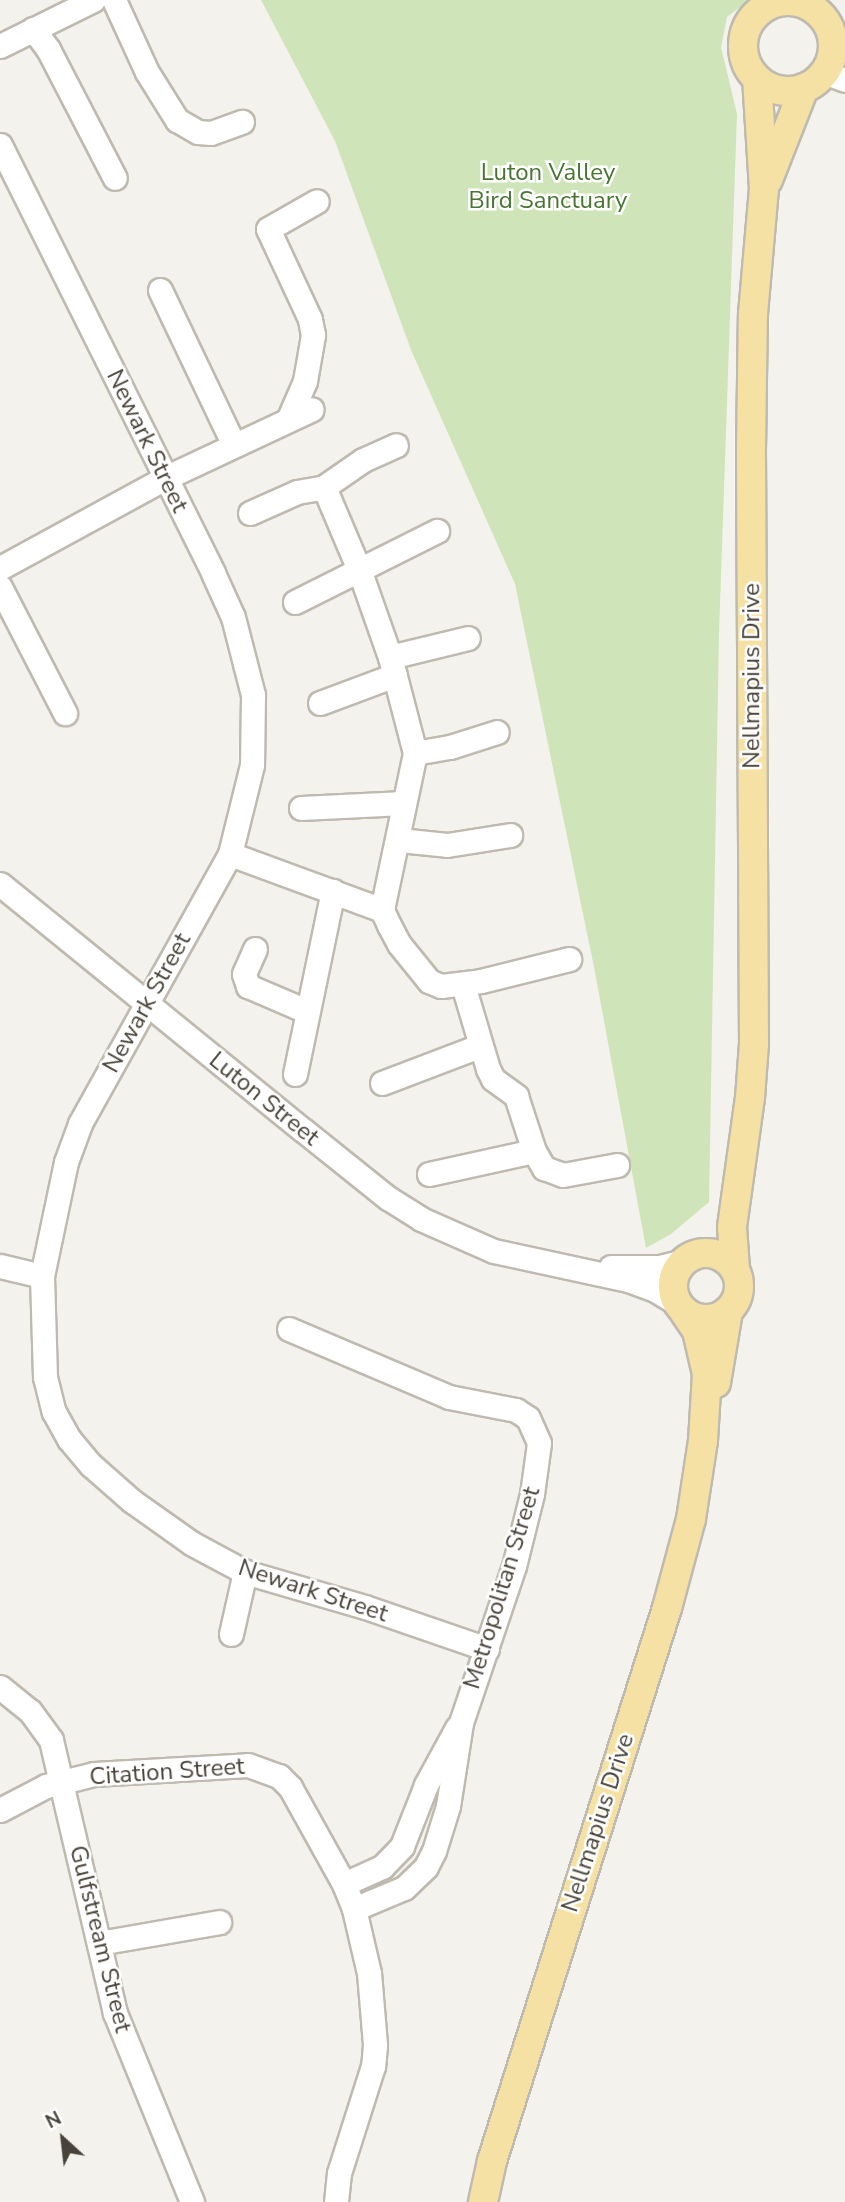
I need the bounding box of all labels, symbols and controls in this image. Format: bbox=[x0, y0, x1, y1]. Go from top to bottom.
park label: Luton Valley Bird Sanctuary bbox=[469, 159, 627, 215]
street label: Newark Street bbox=[100, 365, 194, 517]
street label: Nellmapius Drive bbox=[738, 583, 766, 769]
street label: Newark Street bbox=[97, 928, 197, 1078]
street label: Luton Street bbox=[203, 1046, 325, 1152]
street label: Metropolitan Street bbox=[458, 1483, 546, 1693]
street label: Newark Street bbox=[235, 1553, 391, 1629]
street label: Nellmapius Drive bbox=[556, 1730, 640, 1916]
street label: Citation Street bbox=[88, 1752, 246, 1792]
street label: Gulfstream Street bbox=[63, 1843, 137, 2035]
north arrow bbox=[28, 2104, 98, 2174]
text: N bbox=[41, 2105, 66, 2135]

